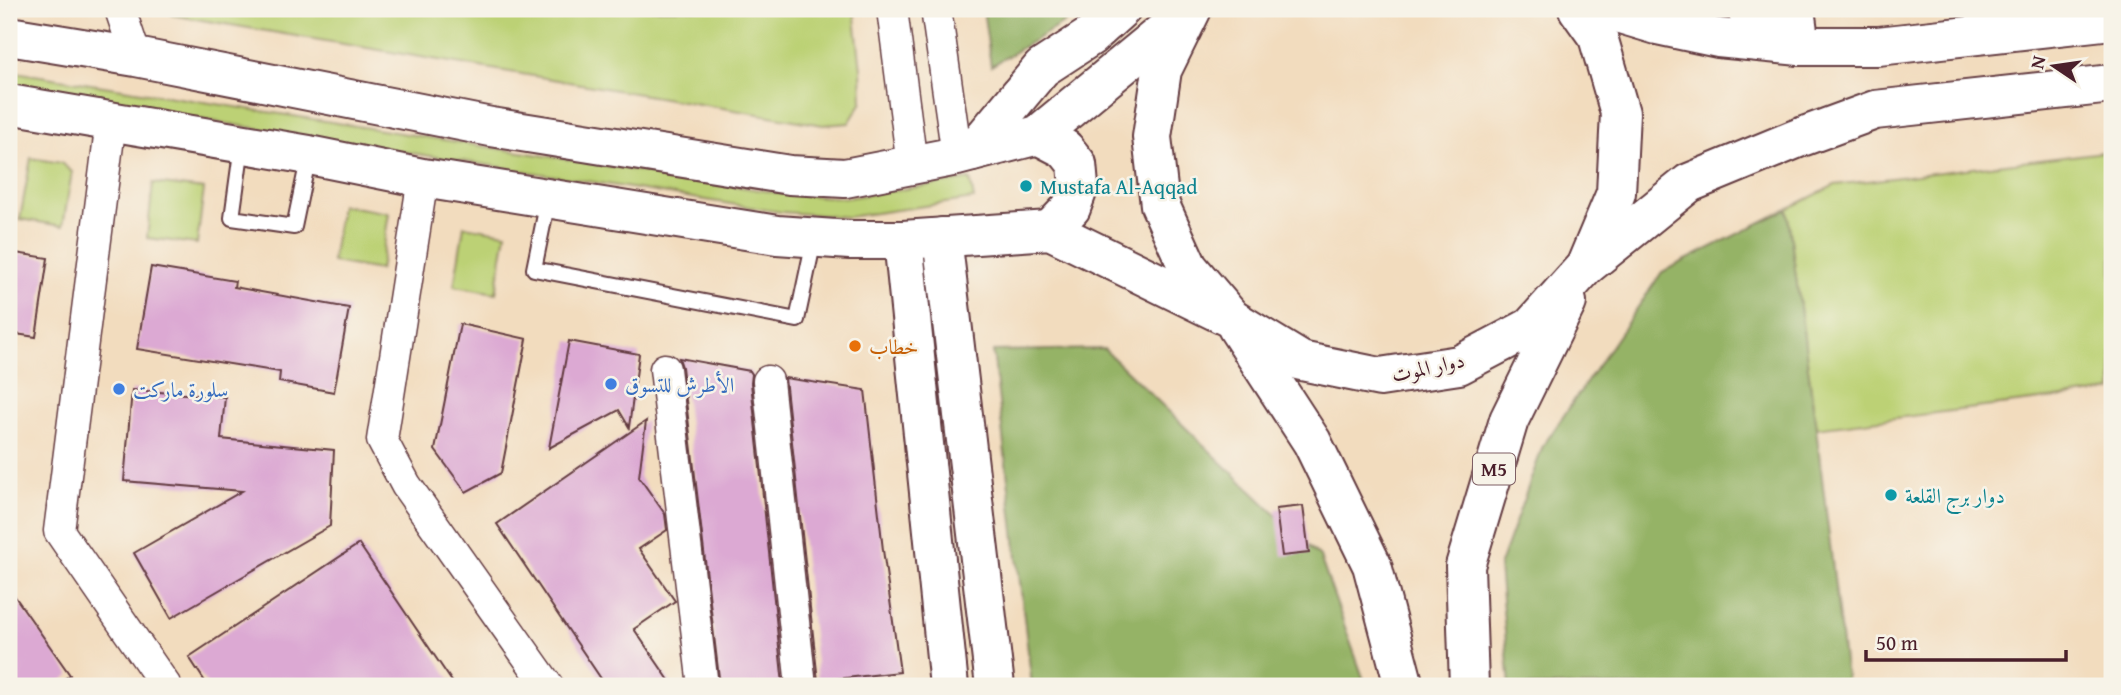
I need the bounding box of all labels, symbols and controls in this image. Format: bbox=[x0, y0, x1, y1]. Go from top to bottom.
north arrow bbox=[2020, 32, 2090, 102]
text: N bbox=[2022, 53, 2053, 72]
place label: Mustafa Al-Aqqad bbox=[1040, 171, 1198, 202]
marker: Mustafa Al-Aqqad bbox=[1018, 178, 1034, 194]
place label: خطاب bbox=[869, 331, 919, 362]
marker: خطاب bbox=[847, 338, 863, 354]
street label: دوار الموت bbox=[1389, 344, 1467, 390]
place label: الأطرش للتسوق bbox=[625, 369, 734, 400]
place label: سلورة ماركت bbox=[133, 374, 228, 405]
marker: الأطرش للتسوق bbox=[603, 376, 619, 392]
marker: سلورة ماركت bbox=[111, 381, 127, 397]
road number: M5 bbox=[1473, 454, 1515, 484]
place label: دوار برج القلعة bbox=[1905, 480, 2005, 515]
marker: دوار برج القلعة bbox=[1883, 487, 1899, 503]
scale bar bbox=[1866, 618, 2065, 662]
text: 50 m bbox=[1876, 627, 1918, 658]

